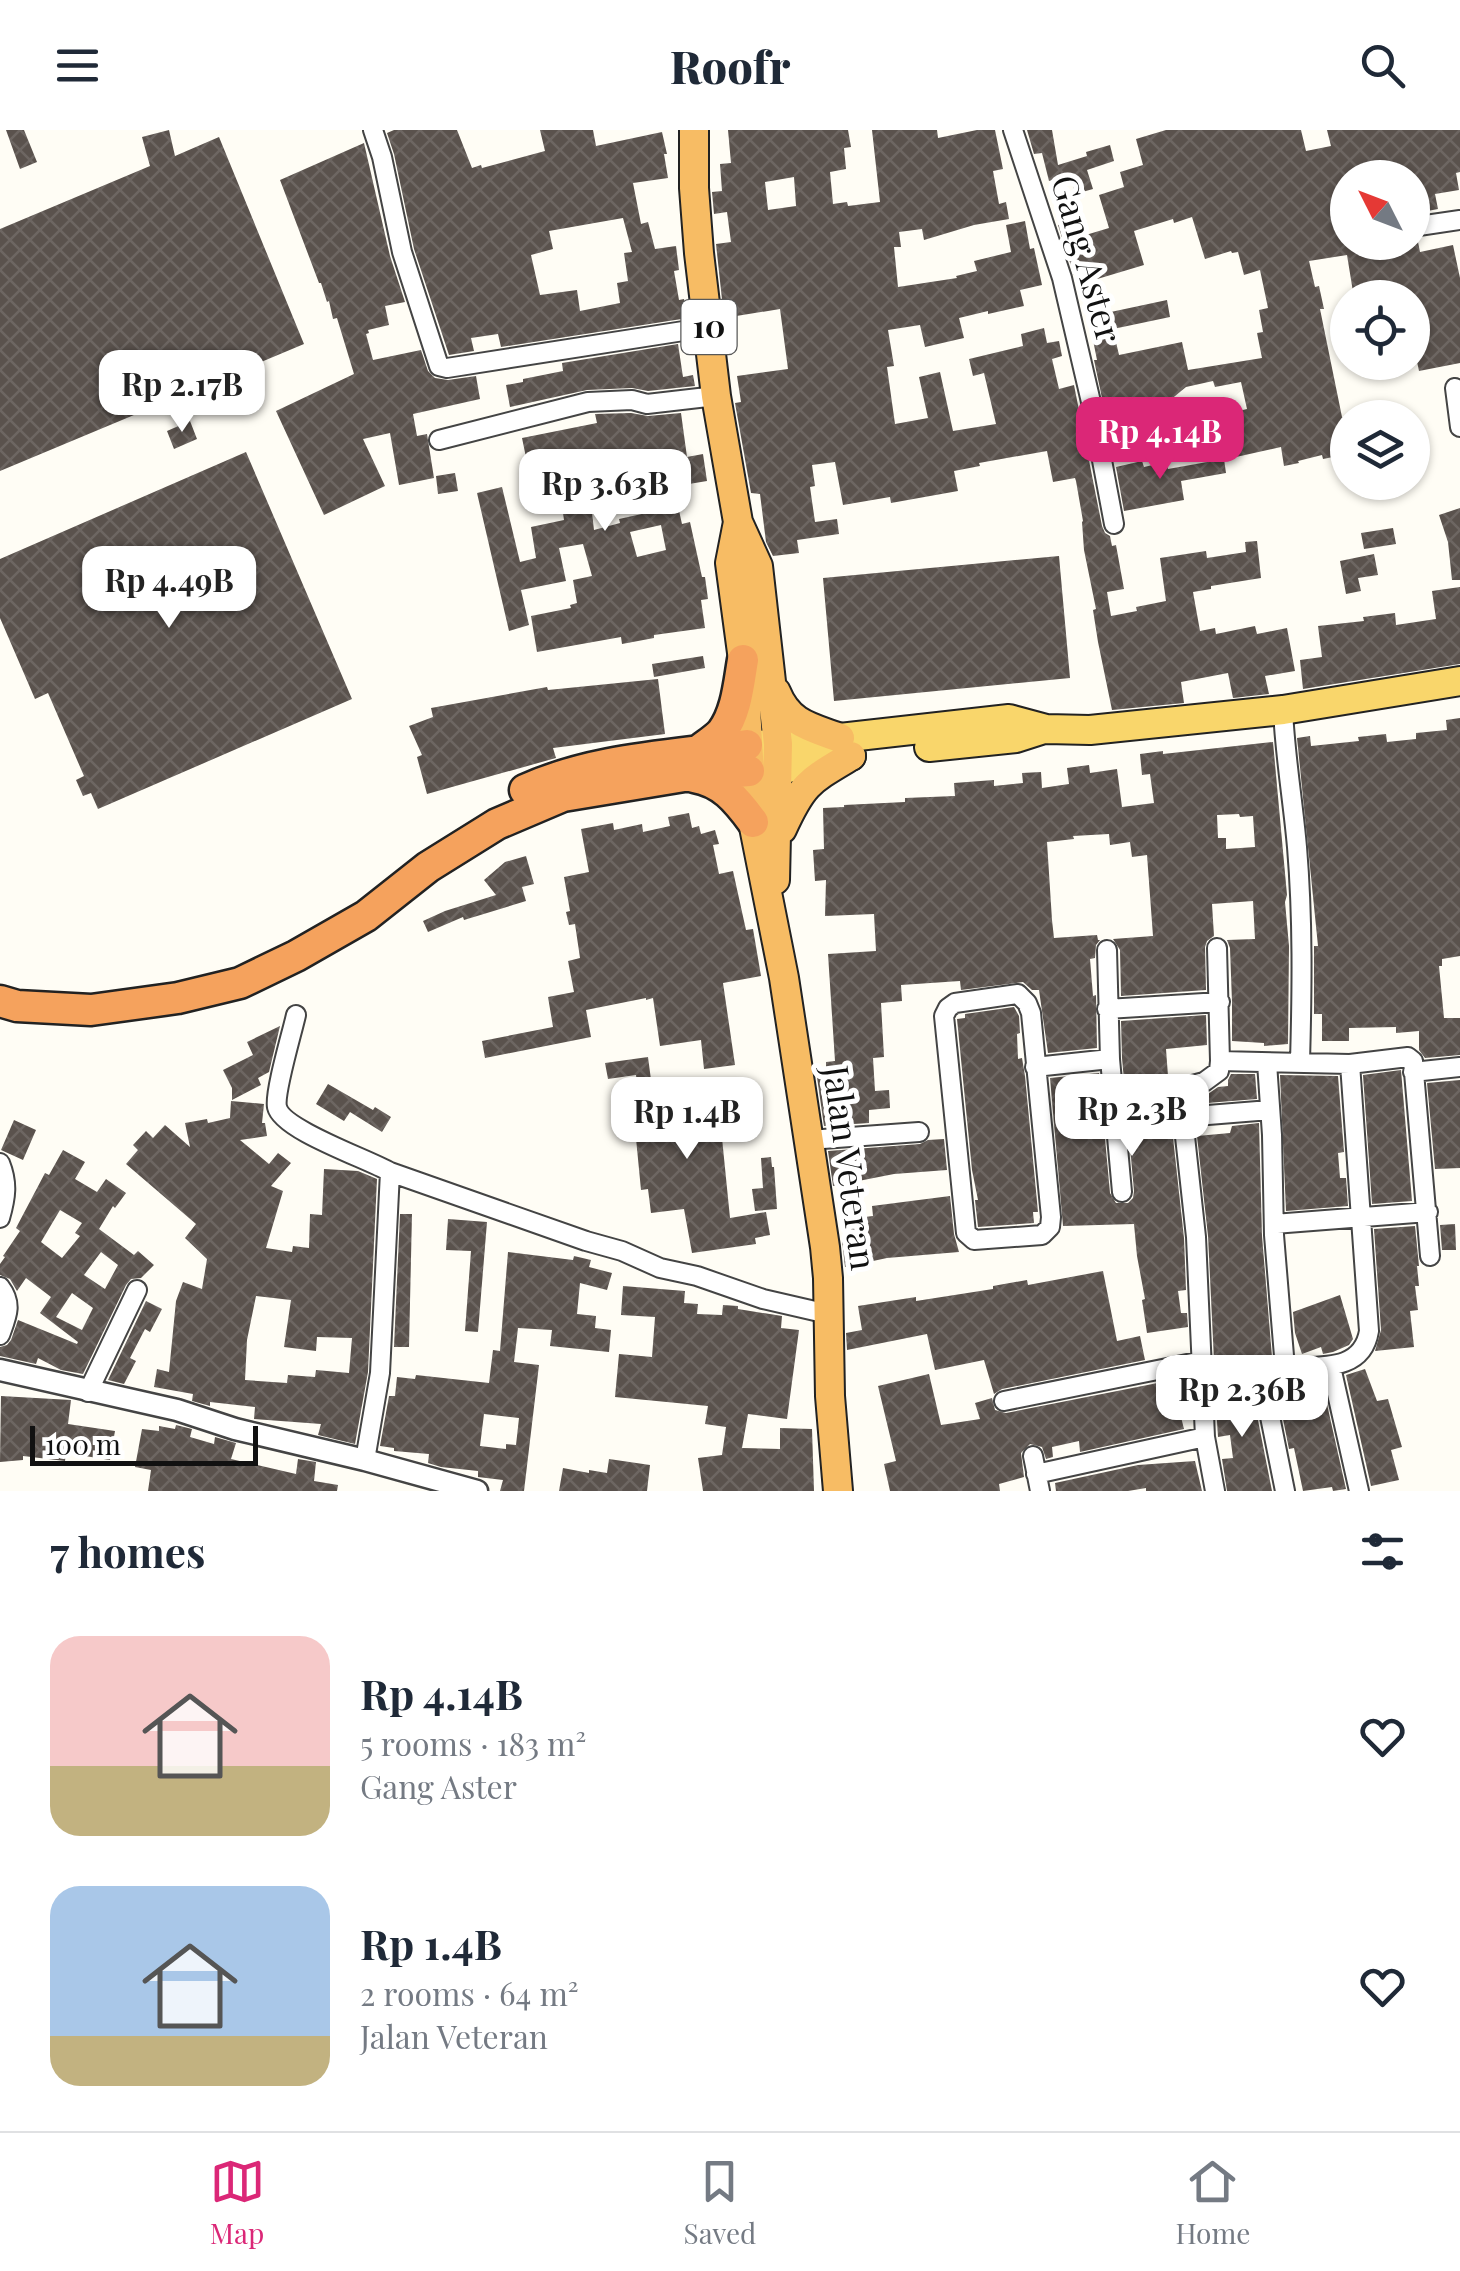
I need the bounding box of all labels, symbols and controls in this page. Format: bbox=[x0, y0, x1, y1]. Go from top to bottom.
text: Roofr bbox=[670, 35, 790, 95]
icon: menu bbox=[50, 38, 105, 93]
icon: search bbox=[1355, 38, 1410, 93]
north arrow bbox=[1330, 160, 1430, 260]
map controls bbox=[1330, 160, 1430, 500]
street label: Gang Aster bbox=[1042, 169, 1135, 348]
button: locate bbox=[1330, 280, 1430, 380]
road number: 10 bbox=[682, 300, 736, 354]
pin: Rp 2.17B bbox=[79, 350, 285, 435]
text: Rp 2.17B bbox=[121, 361, 243, 404]
pin: Rp 4.14B bbox=[1057, 397, 1263, 482]
button: layers bbox=[1330, 400, 1430, 500]
text: Rp 4.14B bbox=[1098, 408, 1222, 451]
pin: Rp 3.63B bbox=[502, 449, 708, 534]
text: Rp 3.63B bbox=[541, 460, 669, 503]
pin: Rp 4.49B bbox=[66, 546, 272, 631]
text: Rp 4.49B bbox=[104, 557, 234, 600]
street label: Jalan Veteran bbox=[814, 1062, 889, 1273]
pin: Rp 2.3B bbox=[1040, 1074, 1224, 1159]
pin: Rp 1.4B bbox=[595, 1077, 779, 1162]
text: Rp 2.3B bbox=[1077, 1085, 1187, 1128]
text: Rp 1.4B bbox=[633, 1088, 741, 1131]
pin: Rp 2.36B bbox=[1139, 1355, 1345, 1440]
text: Rp 2.36B bbox=[1178, 1366, 1306, 1409]
scale bar bbox=[30, 1421, 258, 1466]
text: 100 m bbox=[45, 1425, 121, 1462]
text: 7 homes bbox=[50, 1523, 205, 1579]
icon: filters bbox=[1355, 1524, 1410, 1579]
text: Rp 4.14B bbox=[360, 1665, 523, 1721]
icon: home bbox=[130, 1676, 250, 1796]
icon: heart bbox=[1355, 1709, 1410, 1764]
text: 5 rooms · 183 m² bbox=[360, 1721, 586, 1764]
text: Gang Aster bbox=[360, 1764, 517, 1807]
text: Rp 1.4B bbox=[360, 1915, 502, 1971]
icon: home bbox=[130, 1926, 250, 2046]
icon: heart bbox=[1355, 1959, 1410, 2014]
text: 2 rooms · 64 m² bbox=[360, 1971, 579, 2014]
text: Jalan Veteran bbox=[360, 2014, 548, 2057]
tab: Map bbox=[210, 2154, 265, 2251]
tab: Saved bbox=[684, 2154, 756, 2251]
tab: Home bbox=[1175, 2154, 1250, 2251]

